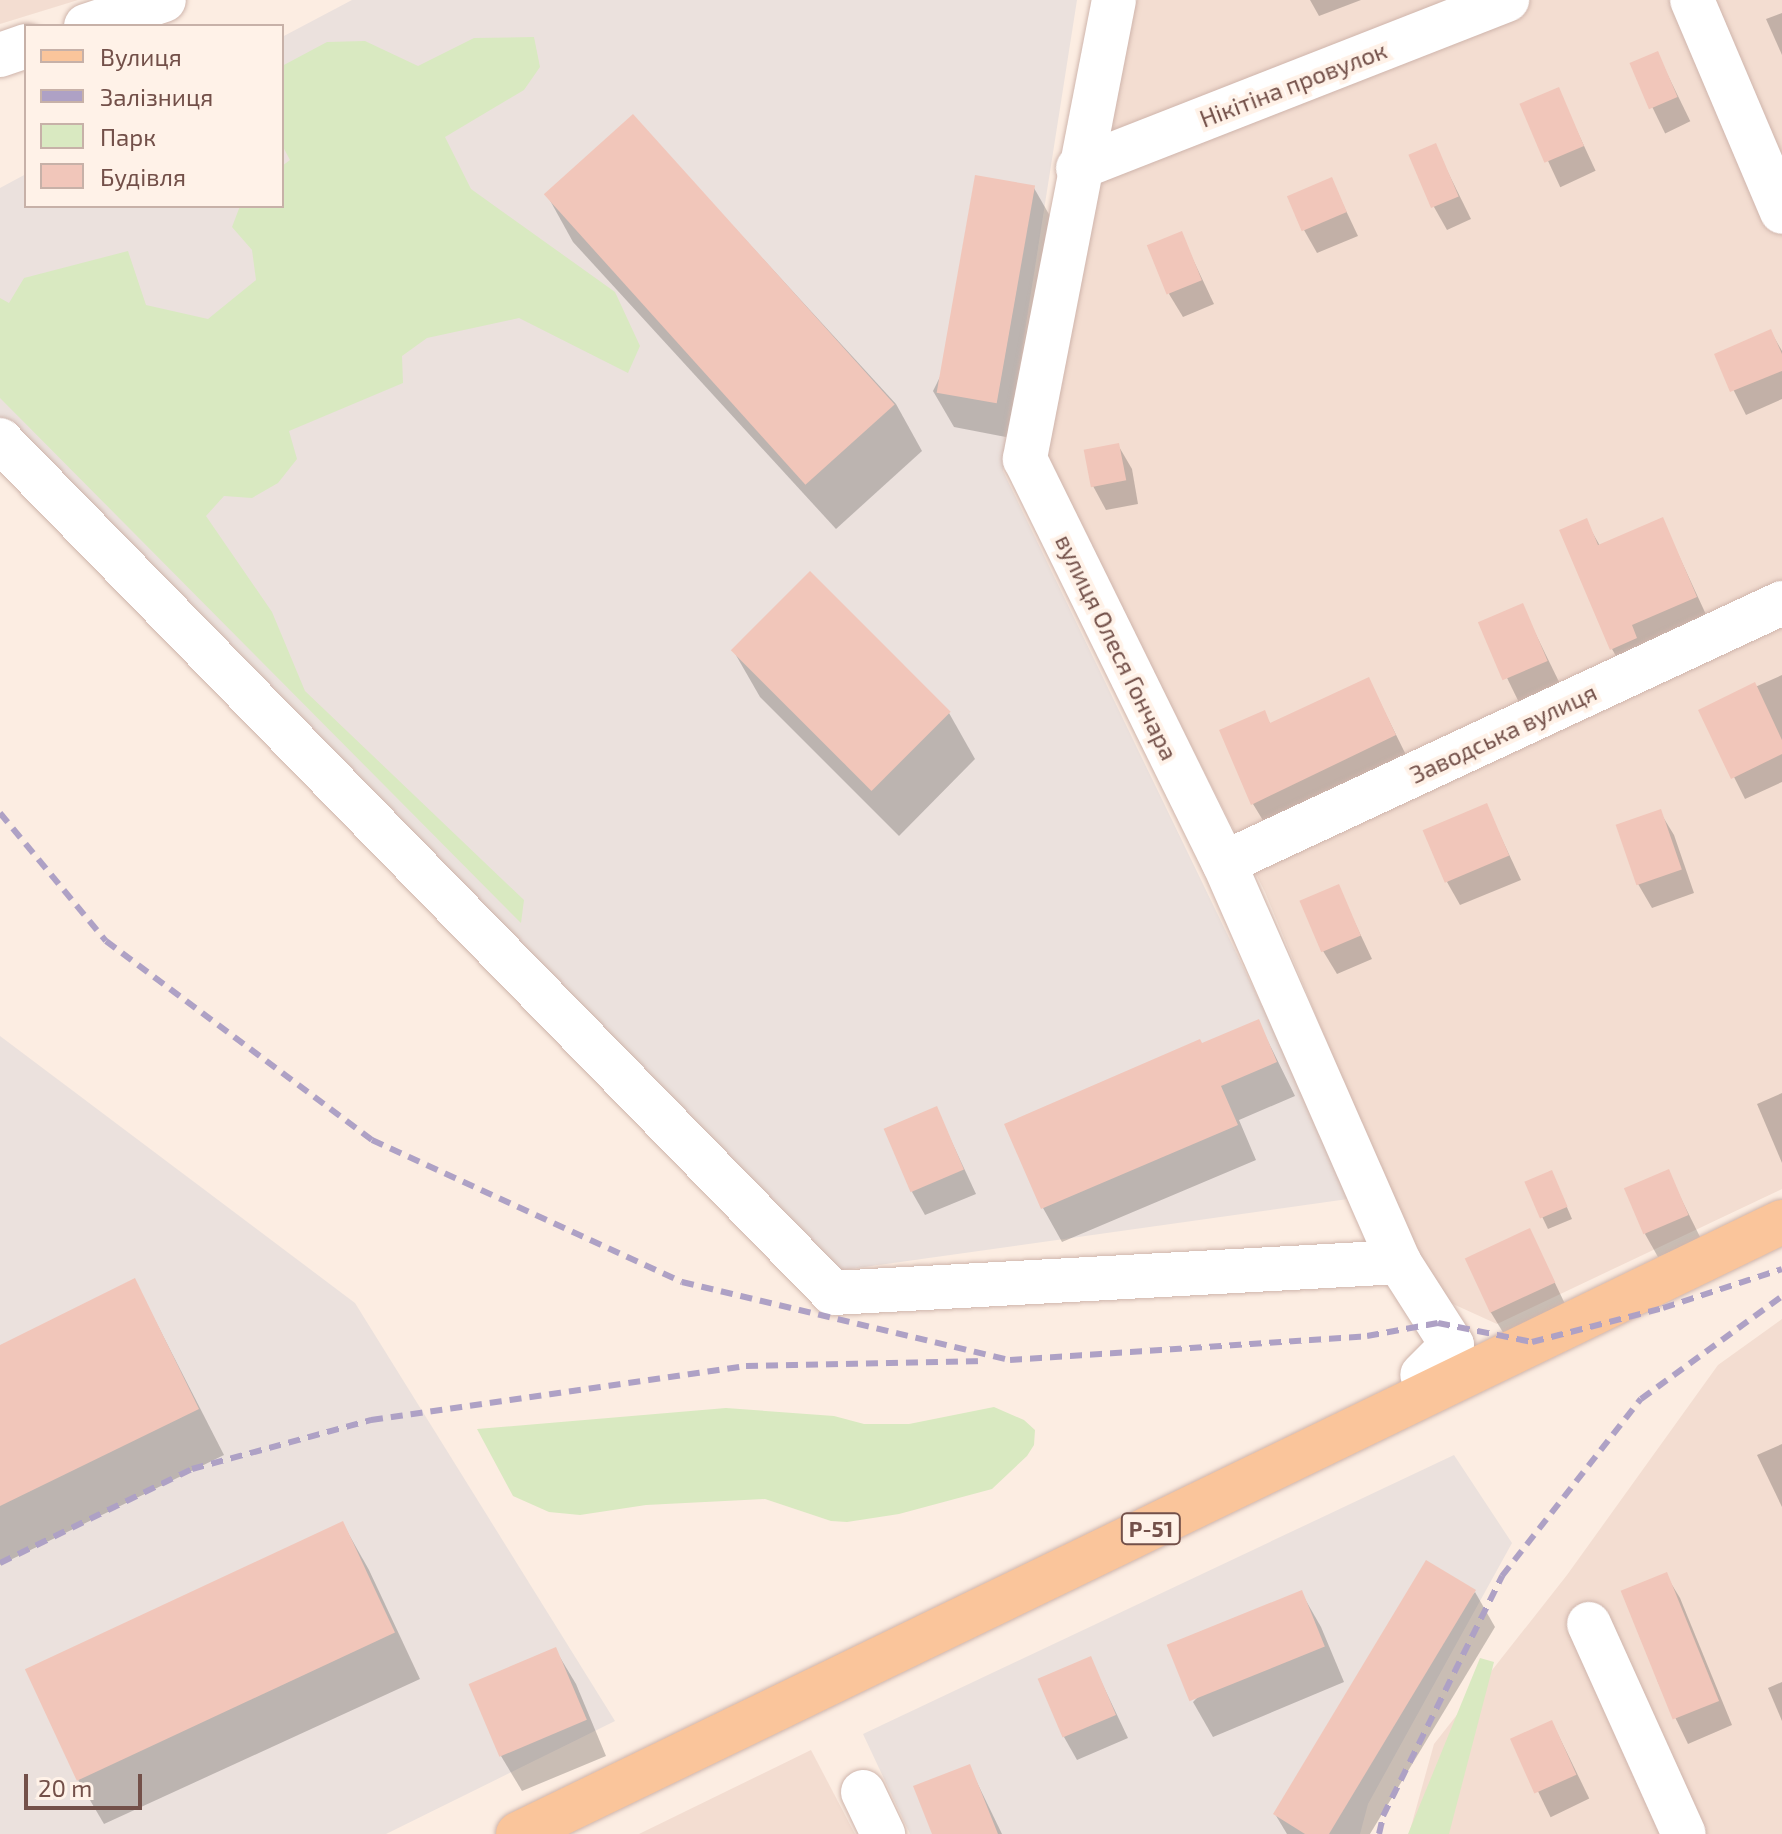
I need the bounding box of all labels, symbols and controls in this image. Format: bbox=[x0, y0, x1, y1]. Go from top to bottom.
legend bbox=[24, 24, 284, 208]
street label: Нікітіна провулок bbox=[1195, 35, 1391, 133]
text: Вулиця bbox=[100, 42, 182, 71]
text: Залізниця bbox=[100, 82, 213, 111]
text: Парк bbox=[100, 122, 156, 151]
text: Будівля bbox=[100, 162, 186, 191]
street label: вулиця Олеся Гончара bbox=[1050, 530, 1184, 764]
street label: Заводська вулиця bbox=[1405, 677, 1601, 789]
road number: Р-51 bbox=[1119, 1511, 1183, 1547]
scale bar bbox=[28, 1758, 146, 1808]
text: 20 m bbox=[38, 1773, 92, 1802]

